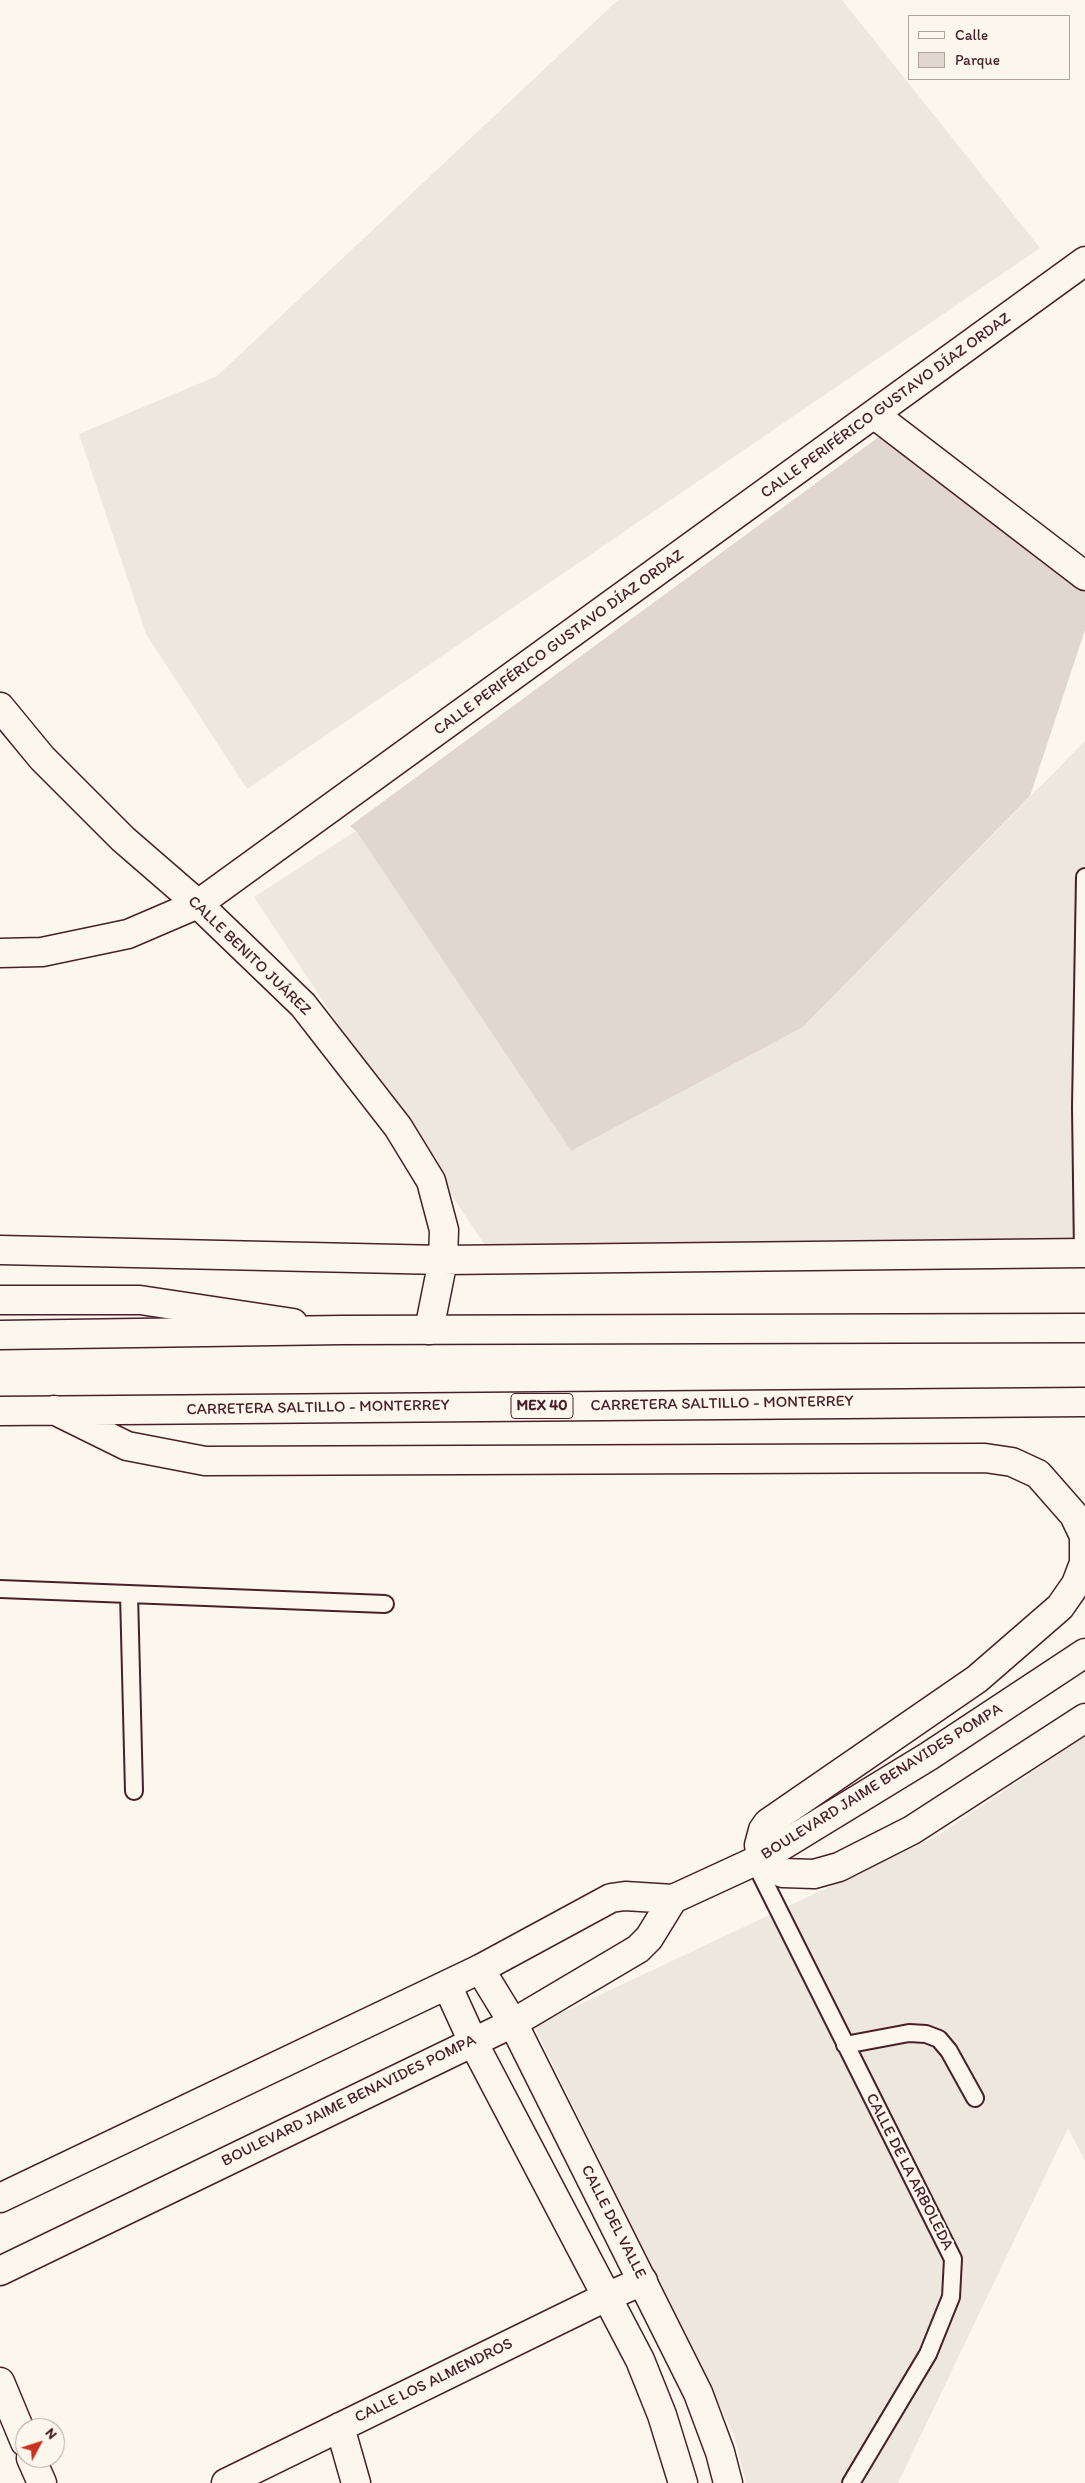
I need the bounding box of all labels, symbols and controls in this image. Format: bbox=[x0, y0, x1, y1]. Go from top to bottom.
legend bbox=[908, 15, 1070, 80]
text: Calle bbox=[955, 26, 988, 44]
text: Parque bbox=[955, 51, 1000, 69]
street label: CALLE PERIFÉRICO GUSTAVO DÍAZ ORDAZ bbox=[757, 309, 1015, 503]
street label: CALLE PERIFÉRICO GUSTAVO DÍAZ ORDAZ bbox=[430, 546, 688, 740]
street label: CALLE BENITO JUÁREZ bbox=[183, 892, 315, 1020]
street label: CARRETERA SALTILLO - MONTERREY bbox=[590, 1392, 854, 1416]
road number: MEX 40 bbox=[511, 1394, 573, 1418]
street label: CARRETERA SALTILLO - MONTERREY bbox=[186, 1396, 450, 1420]
street label: BOULEVARD JAIME BENAVIDES POMPA bbox=[758, 1699, 1006, 1865]
street label: BOULEVARD JAIME BENAVIDES POMPA bbox=[219, 2031, 479, 2171]
street label: CALLE DE LA ARBOLEDA bbox=[861, 2090, 957, 2254]
street label: CALLE DEL VALLE bbox=[576, 2162, 650, 2282]
street label: CALLE LOS ALMENDROS bbox=[352, 2334, 516, 2428]
north arrow bbox=[15, 2418, 65, 2468]
text: N bbox=[42, 2425, 61, 2443]

